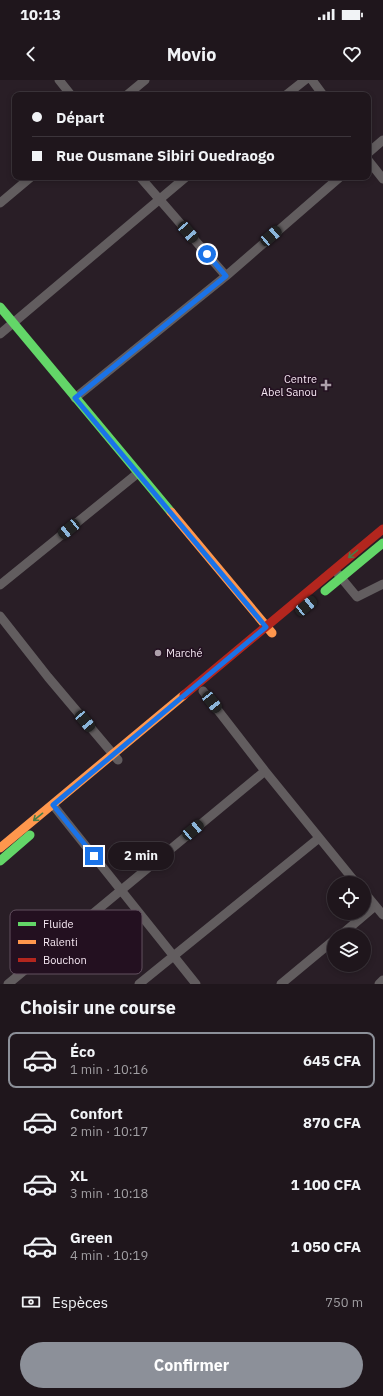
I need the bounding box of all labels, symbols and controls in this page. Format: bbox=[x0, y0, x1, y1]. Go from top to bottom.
text: 10:13 bbox=[20, 5, 61, 24]
icon: back bbox=[20, 43, 42, 65]
text: Movio bbox=[167, 43, 216, 66]
icon: heart bbox=[341, 43, 363, 65]
text: Départ bbox=[56, 108, 104, 127]
text: Rue Ousmane Sibiri Ouedraogo bbox=[56, 146, 275, 165]
car bbox=[176, 219, 200, 245]
car bbox=[258, 224, 284, 248]
route start bbox=[198, 245, 216, 263]
place label: Centre Abel Sanou bbox=[261, 372, 317, 399]
marker: Centre Abel Sanou bbox=[320, 379, 332, 391]
car bbox=[56, 517, 82, 541]
one-way arrow bbox=[348, 550, 358, 559]
car bbox=[293, 594, 319, 618]
place label: Marché bbox=[166, 646, 203, 660]
marker: Marché bbox=[153, 648, 163, 658]
car bbox=[200, 689, 224, 715]
car bbox=[73, 708, 97, 734]
one-way arrow bbox=[32, 812, 43, 821]
car bbox=[180, 818, 206, 842]
callout: 2 min bbox=[108, 842, 174, 870]
route end bbox=[85, 847, 103, 865]
text: 2 min bbox=[124, 847, 158, 864]
map controls bbox=[327, 876, 371, 972]
button: locate bbox=[327, 876, 371, 920]
legend bbox=[10, 910, 142, 974]
text: Fluide bbox=[43, 917, 74, 931]
button: layers bbox=[327, 928, 371, 972]
text: Ralenti bbox=[43, 935, 78, 949]
text: Bouchon bbox=[43, 953, 87, 967]
text: Choisir une course bbox=[20, 996, 176, 1019]
icon: car bbox=[22, 1042, 58, 1078]
text: Éco bbox=[70, 1042, 95, 1061]
text: 645 CFA bbox=[303, 1051, 361, 1070]
text: 1 min · 10:16 bbox=[70, 1061, 148, 1078]
icon: car bbox=[22, 1104, 58, 1140]
text: Confort bbox=[70, 1104, 123, 1123]
text: 870 CFA bbox=[303, 1113, 361, 1132]
text: 2 min · 10:17 bbox=[70, 1123, 148, 1140]
icon: car bbox=[22, 1166, 58, 1202]
text: XL bbox=[70, 1166, 88, 1185]
text: 1 100 CFA bbox=[290, 1175, 361, 1194]
text: 3 min · 10:18 bbox=[70, 1185, 148, 1202]
icon: car bbox=[22, 1228, 58, 1264]
text: Green bbox=[70, 1228, 113, 1247]
text: 1 050 CFA bbox=[290, 1237, 361, 1256]
text: 4 min · 10:19 bbox=[70, 1247, 148, 1264]
icon: cash bbox=[20, 1291, 42, 1313]
text: Espèces bbox=[52, 1293, 108, 1312]
text: 750 m bbox=[325, 1294, 363, 1311]
button: Confirmer bbox=[20, 1342, 363, 1388]

